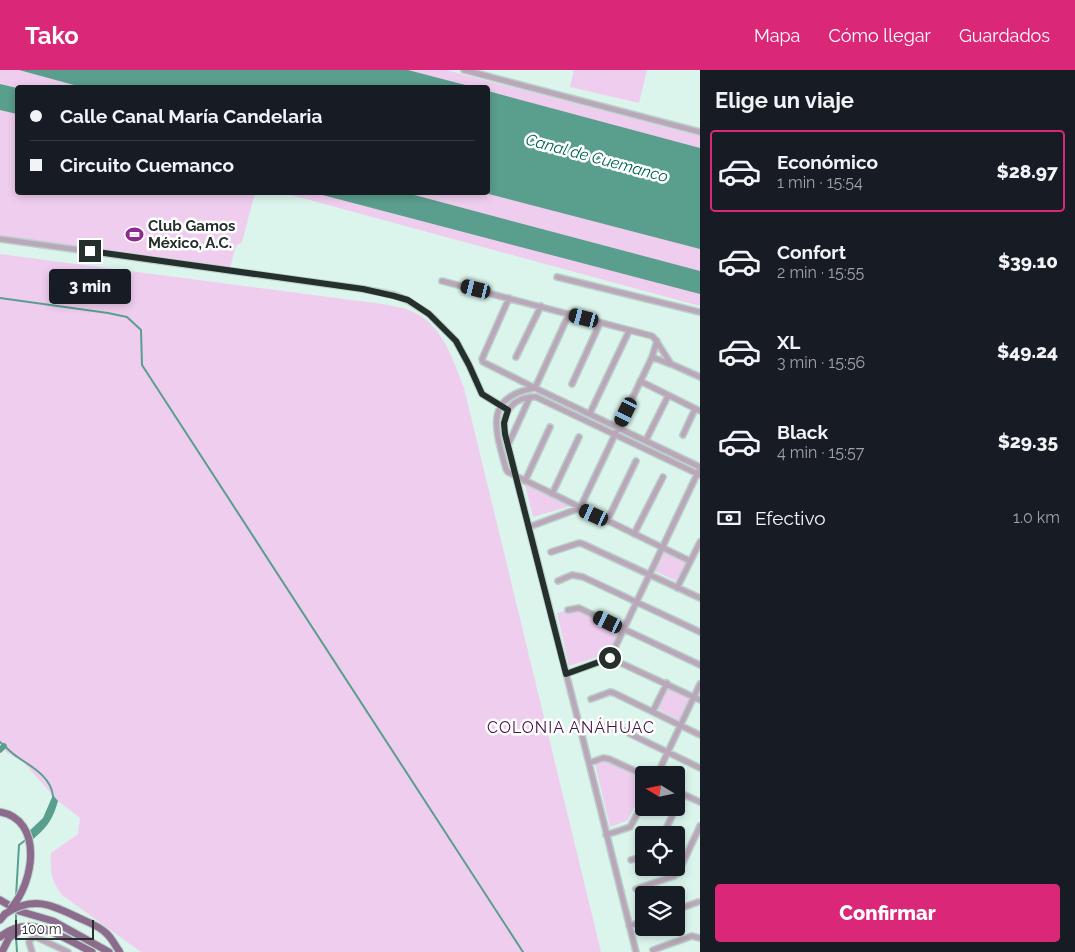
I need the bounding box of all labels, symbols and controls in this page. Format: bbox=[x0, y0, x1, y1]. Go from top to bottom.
text: Tako bbox=[25, 21, 79, 50]
text: Mapa bbox=[754, 25, 800, 46]
text: Cómo llegar bbox=[828, 25, 931, 46]
text: Guardados bbox=[959, 25, 1050, 46]
text: Elige un viaje bbox=[715, 87, 854, 113]
text: Calle Canal María Candelaria bbox=[60, 105, 322, 127]
water label: Canal de Cuemanco bbox=[524, 130, 670, 186]
icon: car bbox=[717, 149, 762, 194]
text: Económico bbox=[777, 151, 878, 173]
text: Circuito Cuemanco bbox=[60, 154, 234, 176]
text: $28.97 bbox=[997, 160, 1058, 182]
text: 1 min · 15:54 bbox=[777, 173, 863, 192]
place label: Club Gamos México, A.C. bbox=[148, 217, 235, 252]
sports icon: Club Gamos México, A.C. bbox=[124, 225, 144, 245]
icon: car bbox=[717, 239, 762, 284]
route end bbox=[79, 240, 101, 262]
text: Confort bbox=[777, 241, 846, 263]
text: $39.10 bbox=[998, 250, 1058, 272]
text: 2 min · 15:55 bbox=[777, 263, 864, 282]
callout: 3 min bbox=[49, 268, 131, 304]
text: 3 min bbox=[69, 277, 111, 296]
car bbox=[459, 278, 492, 300]
car bbox=[567, 307, 600, 329]
icon: car bbox=[717, 329, 762, 374]
text: XL bbox=[777, 331, 800, 353]
text: $49.24 bbox=[997, 340, 1058, 362]
text: 3 min · 15:56 bbox=[777, 353, 865, 372]
car bbox=[612, 395, 639, 429]
icon: car bbox=[717, 419, 762, 464]
text: Black bbox=[777, 421, 828, 443]
text: $29.35 bbox=[998, 430, 1058, 452]
text: 4 min · 15:57 bbox=[777, 443, 864, 462]
car bbox=[577, 502, 610, 528]
icon: cash bbox=[715, 504, 743, 532]
text: Efectivo bbox=[755, 507, 826, 529]
text: 1.0 km bbox=[1013, 508, 1060, 527]
car bbox=[591, 609, 624, 635]
route start bbox=[599, 647, 621, 669]
district label: COLONIA ANÁHUAC bbox=[487, 717, 655, 737]
north arrow bbox=[635, 766, 685, 816]
map controls bbox=[635, 766, 685, 936]
button: locate bbox=[635, 826, 685, 876]
button: Confirmar bbox=[715, 884, 1060, 942]
button: layers bbox=[635, 886, 685, 936]
scale bar bbox=[15, 917, 94, 940]
text: 100 m bbox=[22, 921, 62, 937]

